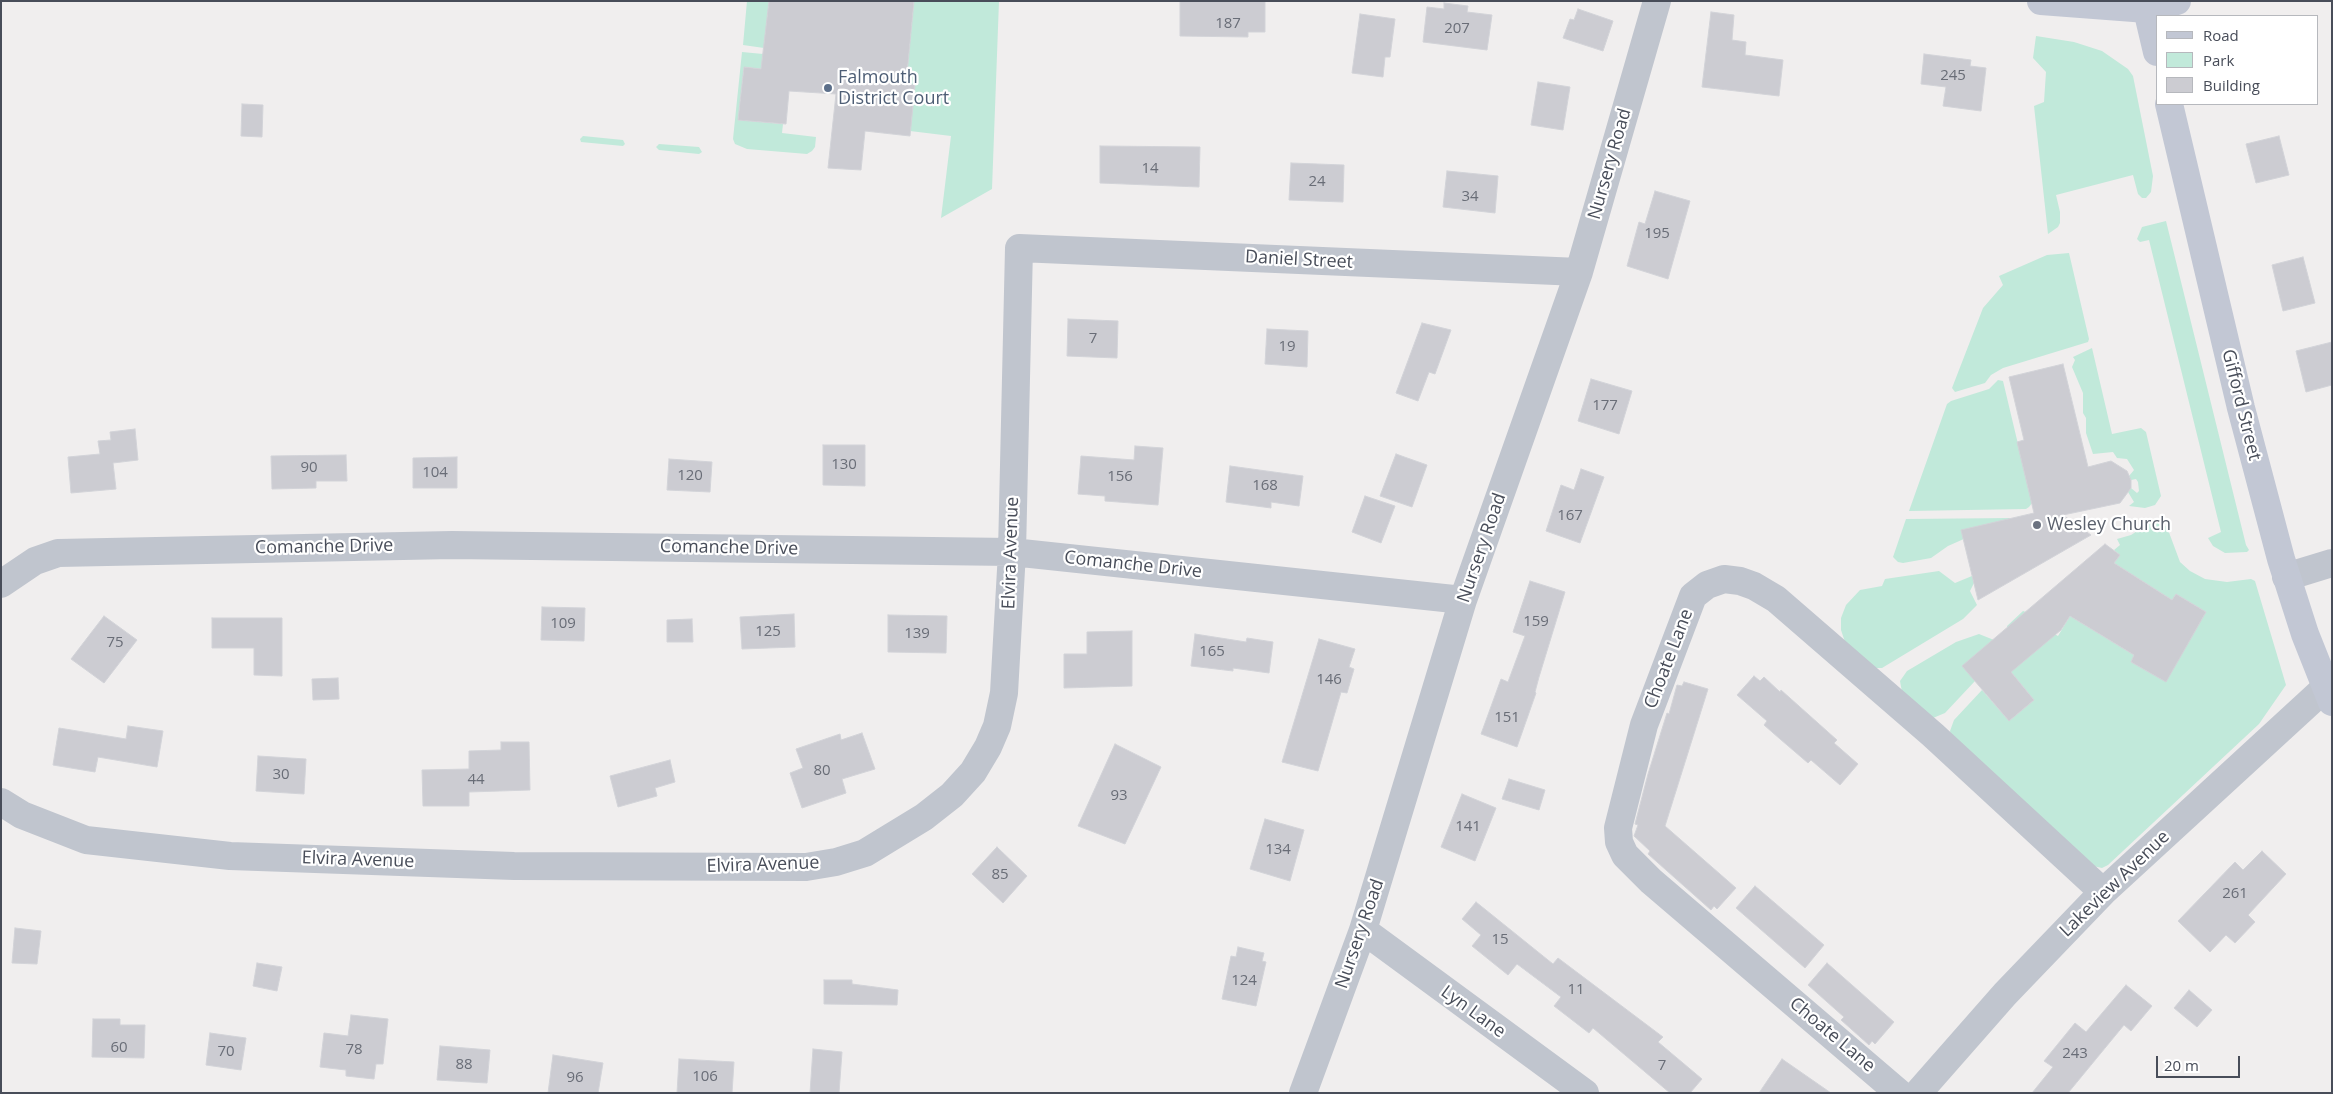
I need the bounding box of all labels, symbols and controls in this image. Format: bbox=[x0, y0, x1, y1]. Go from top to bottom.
house number: 187 bbox=[1215, 15, 1241, 33]
legend bbox=[2156, 15, 2318, 105]
house number: 207 bbox=[1444, 20, 1470, 38]
text: Road bbox=[2203, 25, 2239, 45]
text: Park bbox=[2203, 50, 2234, 70]
place label: Falmouth District Court bbox=[838, 67, 949, 110]
house number: 245 bbox=[1940, 67, 1966, 85]
text: Building bbox=[2203, 75, 2260, 95]
marker: Falmouth District Court bbox=[822, 82, 834, 94]
street label: Nursery Road bbox=[1584, 106, 1636, 222]
house number: 14 bbox=[1141, 160, 1159, 178]
house number: 24 bbox=[1308, 173, 1326, 191]
house number: 34 bbox=[1461, 188, 1479, 206]
house number: 195 bbox=[1644, 225, 1670, 243]
street label: Daniel Street bbox=[1244, 246, 1354, 274]
house number: 7 bbox=[1089, 330, 1097, 348]
house number: 19 bbox=[1278, 338, 1296, 356]
street label: Gifford Street bbox=[2217, 347, 2265, 463]
house number: 177 bbox=[1592, 397, 1618, 415]
house number: 130 bbox=[831, 456, 857, 474]
house number: 90 bbox=[300, 459, 318, 477]
house number: 104 bbox=[422, 464, 448, 482]
house number: 120 bbox=[677, 467, 703, 485]
house number: 156 bbox=[1107, 468, 1133, 486]
house number: 168 bbox=[1252, 477, 1278, 495]
street label: Nursery Road bbox=[1453, 490, 1511, 606]
street label: Elvira Avenue bbox=[998, 496, 1024, 610]
house number: 167 bbox=[1557, 507, 1583, 525]
place label: Wesley Church bbox=[2047, 514, 2171, 536]
marker: Wesley Church bbox=[2031, 519, 2043, 531]
street label: Comanche Drive bbox=[255, 535, 393, 559]
street label: Comanche Drive bbox=[660, 536, 798, 560]
street label: Comanche Drive bbox=[1063, 547, 1203, 583]
street label: Choate Lane bbox=[1640, 606, 1698, 712]
house number: 159 bbox=[1523, 613, 1549, 631]
house number: 109 bbox=[550, 615, 576, 633]
house number: 125 bbox=[755, 623, 781, 641]
house number: 139 bbox=[904, 625, 930, 643]
house number: 75 bbox=[106, 634, 124, 652]
house number: 165 bbox=[1199, 643, 1225, 661]
house number: 146 bbox=[1316, 671, 1342, 689]
house number: 151 bbox=[1494, 709, 1520, 727]
house number: 80 bbox=[813, 762, 831, 780]
house number: 30 bbox=[272, 766, 290, 784]
house number: 44 bbox=[467, 771, 485, 789]
house number: 93 bbox=[1110, 787, 1128, 805]
house number: 141 bbox=[1455, 818, 1481, 836]
street label: Lakeview Avenue bbox=[2056, 826, 2174, 942]
house number: 134 bbox=[1265, 841, 1291, 859]
street label: Elvira Avenue bbox=[301, 847, 415, 873]
street label: Elvira Avenue bbox=[706, 852, 820, 878]
house number: 85 bbox=[991, 866, 1009, 884]
street label: Nursery Road bbox=[1331, 876, 1389, 992]
house number: 261 bbox=[2222, 885, 2248, 903]
house number: 15 bbox=[1491, 931, 1509, 949]
house number: 124 bbox=[1231, 972, 1257, 990]
street label: Lyn Lane bbox=[1436, 981, 1510, 1043]
house number: 11 bbox=[1567, 981, 1585, 999]
street label: Choate Lane bbox=[1785, 993, 1879, 1077]
house number: 60 bbox=[110, 1039, 128, 1057]
house number: 78 bbox=[345, 1041, 363, 1059]
house number: 70 bbox=[217, 1043, 235, 1061]
house number: 243 bbox=[2062, 1045, 2088, 1063]
scale bar bbox=[2158, 1046, 2242, 1078]
text: 20 m bbox=[2164, 1055, 2199, 1075]
house number: 88 bbox=[455, 1056, 473, 1074]
house number: 7 bbox=[1658, 1057, 1666, 1075]
house number: 106 bbox=[692, 1068, 718, 1086]
house number: 96 bbox=[566, 1069, 584, 1087]

